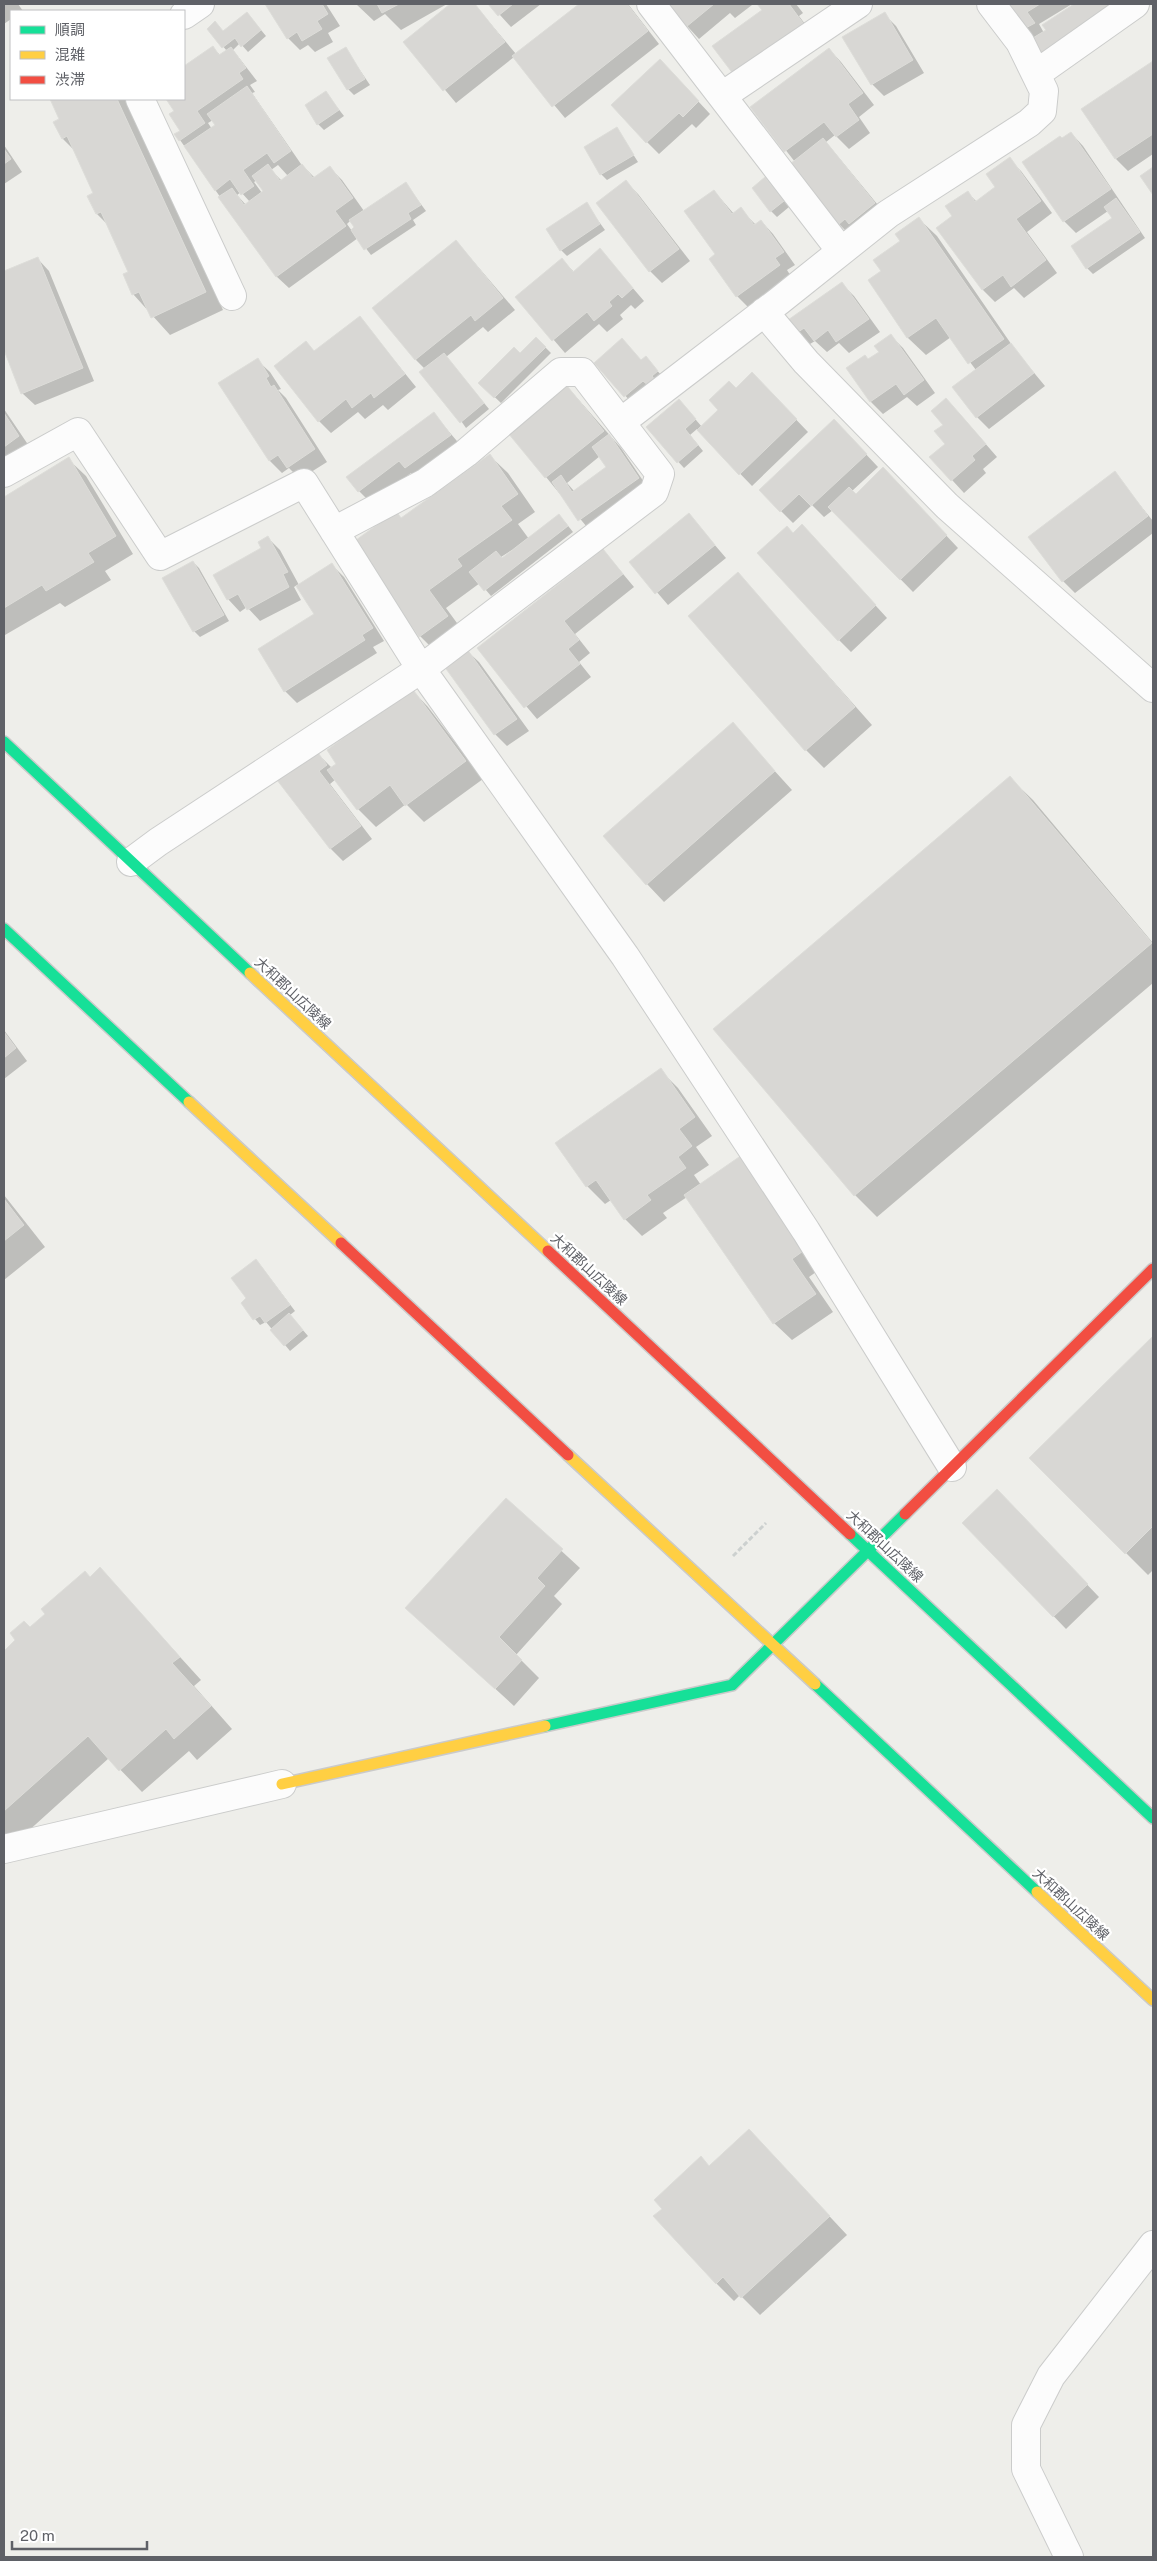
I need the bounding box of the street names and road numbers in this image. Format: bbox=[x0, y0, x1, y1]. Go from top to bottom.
street label: 大和郡山広陵線 bbox=[252, 954, 334, 1032]
street label: 大和郡山広陵線 bbox=[548, 1230, 630, 1308]
street label: 大和郡山広陵線 bbox=[844, 1507, 926, 1585]
street label: 大和郡山広陵線 bbox=[1030, 1865, 1112, 1943]

